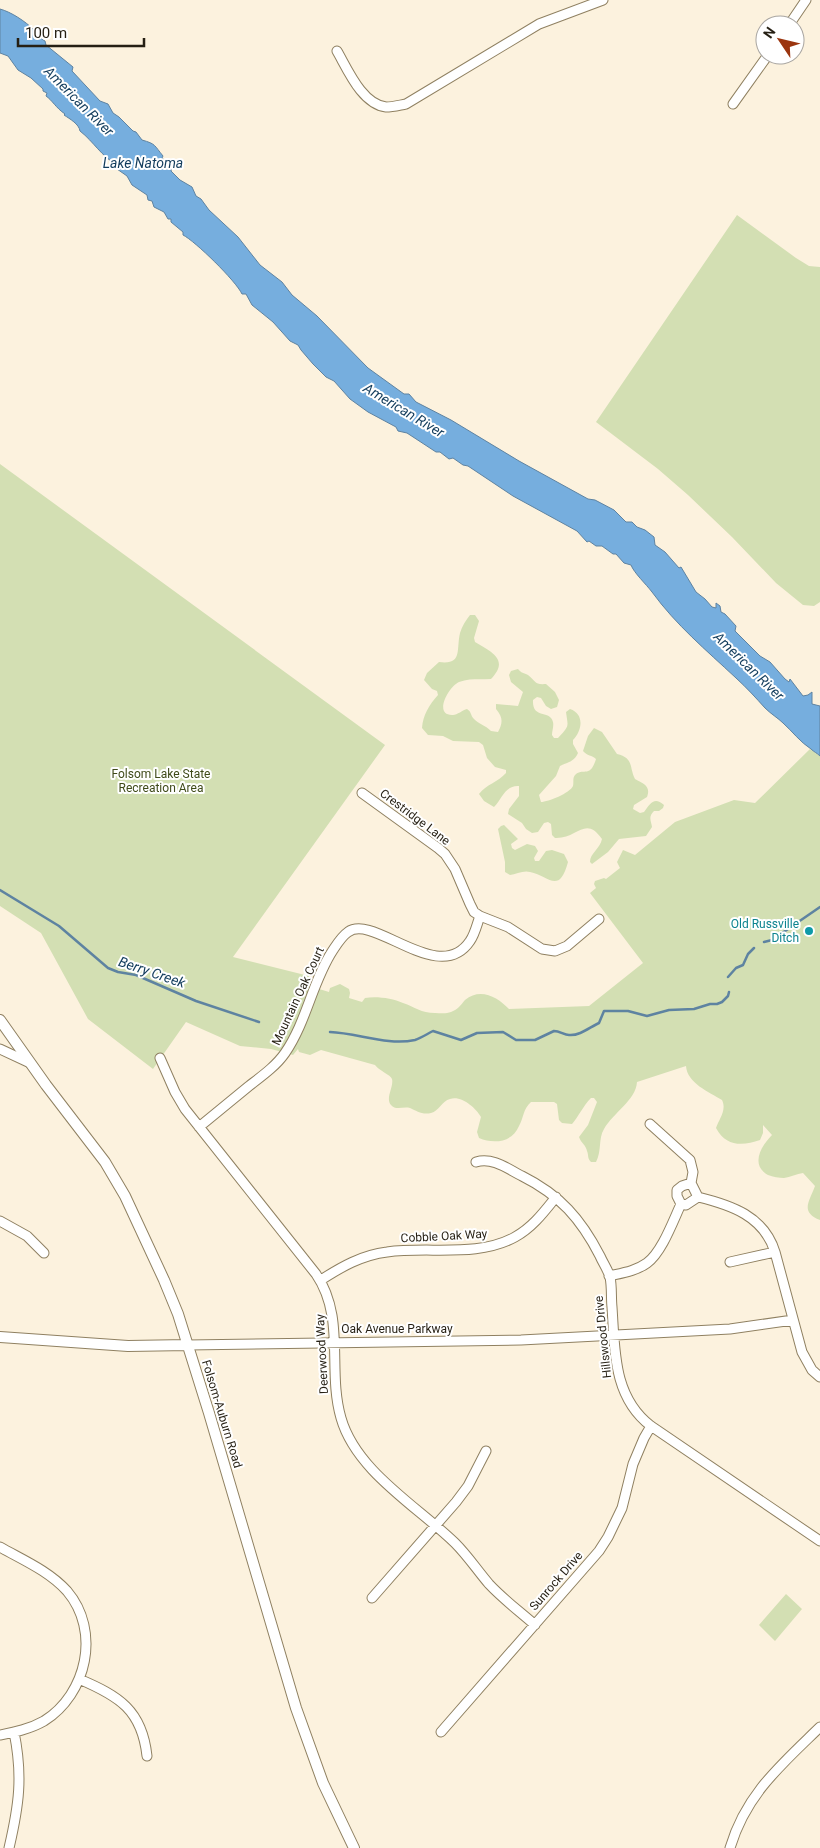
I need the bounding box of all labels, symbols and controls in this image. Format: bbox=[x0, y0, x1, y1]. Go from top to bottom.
scale bar bbox=[18, 15, 144, 47]
north arrow bbox=[755, 15, 805, 65]
text: 100 m bbox=[25, 24, 67, 42]
text: N bbox=[760, 24, 779, 41]
water label: American River bbox=[40, 62, 117, 139]
water label: Lake Natoma bbox=[103, 155, 183, 171]
water label: American River bbox=[360, 379, 448, 441]
water label: American River bbox=[710, 628, 788, 704]
park label: Folsom Lake State Recreation Area bbox=[112, 767, 210, 795]
street label: Crestridge Lane bbox=[377, 786, 453, 848]
place label: Old Russville Ditch bbox=[731, 917, 799, 945]
marker: Old Russville Ditch bbox=[803, 925, 815, 937]
street label: Mountain Oak Court bbox=[269, 945, 327, 1047]
water label: Berry Creek bbox=[117, 953, 188, 991]
street label: Cobble Oak Way bbox=[400, 1227, 488, 1245]
street label: Hillswood Drive bbox=[592, 1295, 614, 1379]
street label: Deerwood Way bbox=[313, 1313, 331, 1394]
street label: Oak Avenue Parkway bbox=[341, 1322, 453, 1336]
street label: Folsom-Auburn Road bbox=[199, 1358, 245, 1470]
street label: Sunrock Drive bbox=[527, 1549, 585, 1613]

